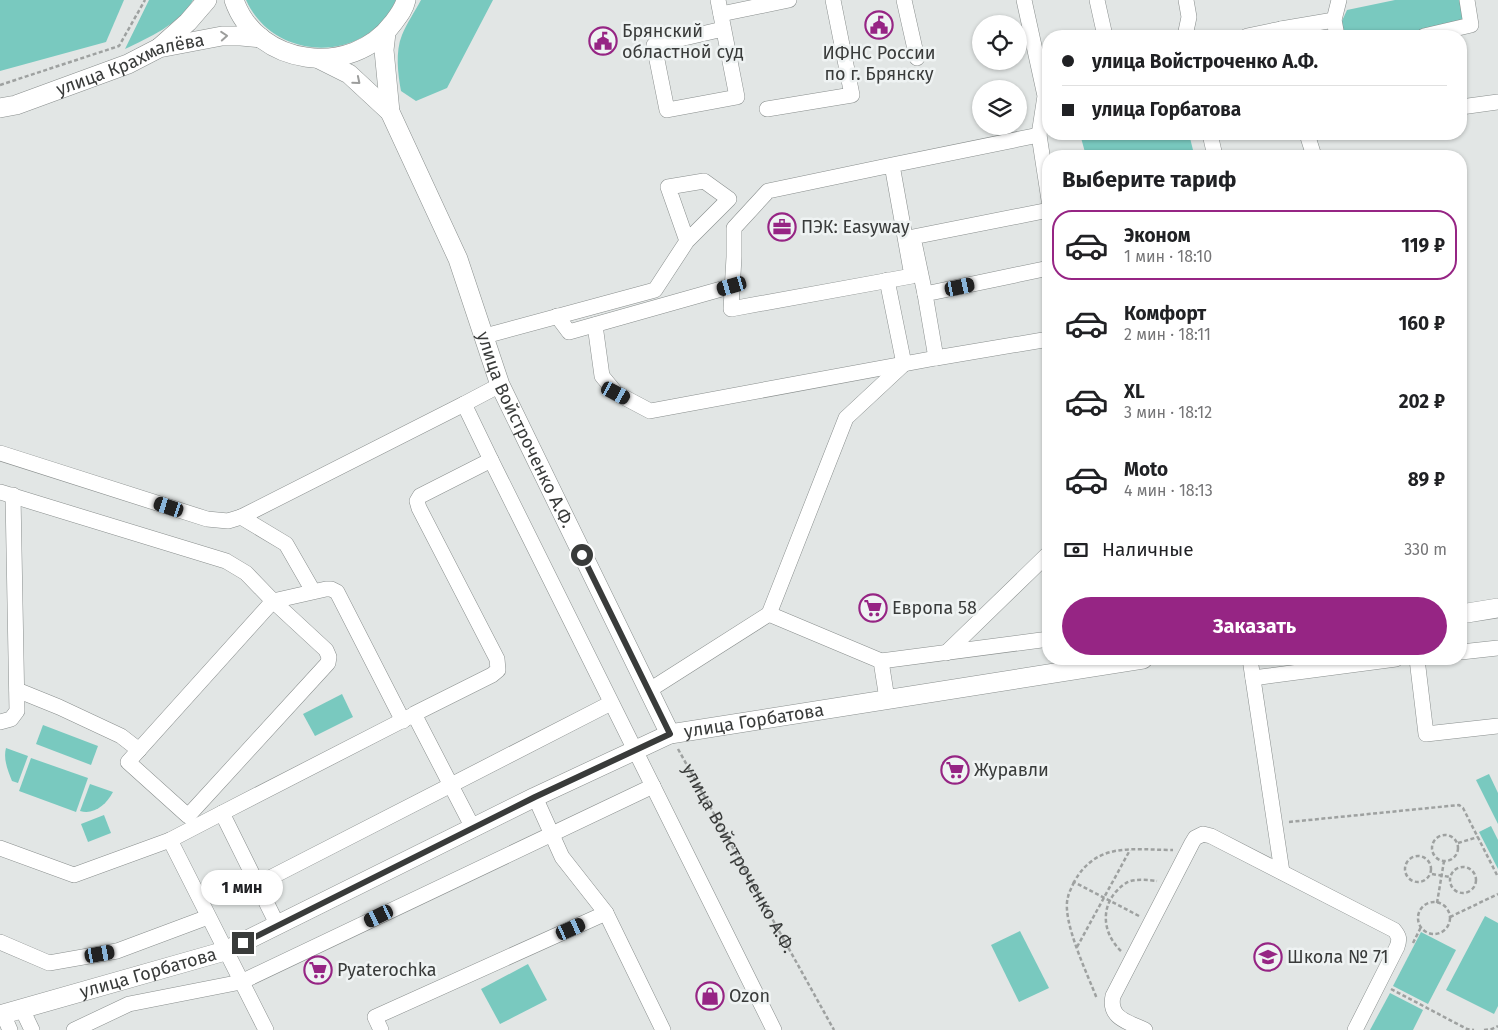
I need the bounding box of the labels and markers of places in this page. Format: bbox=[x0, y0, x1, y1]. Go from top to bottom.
public building icon: ИФНС России по г. Брянску bbox=[864, 10, 894, 40]
place label: Брянский областной суд bbox=[622, 20, 744, 63]
public building icon: Брянский областной суд bbox=[588, 26, 618, 56]
place label: ИФНС России по г. Брянску bbox=[822, 42, 936, 85]
office icon: ПЭК: Easyway bbox=[767, 212, 797, 242]
place label: ПЭК: Easyway bbox=[801, 216, 910, 238]
supermarket icon: Европа 58 bbox=[858, 593, 888, 623]
place label: Европа 58 bbox=[892, 597, 977, 619]
supermarket icon: Журавли bbox=[940, 755, 970, 785]
place label: Журавли bbox=[974, 759, 1049, 781]
school or university icon: Школа № 71 bbox=[1253, 942, 1283, 972]
place label: Школа № 71 bbox=[1287, 946, 1389, 968]
supermarket icon: Pyaterochka bbox=[303, 955, 333, 985]
place label: Pyaterochka bbox=[337, 959, 437, 981]
shop icon: Ozon bbox=[695, 981, 725, 1011]
place label: Ozon bbox=[729, 985, 770, 1007]

